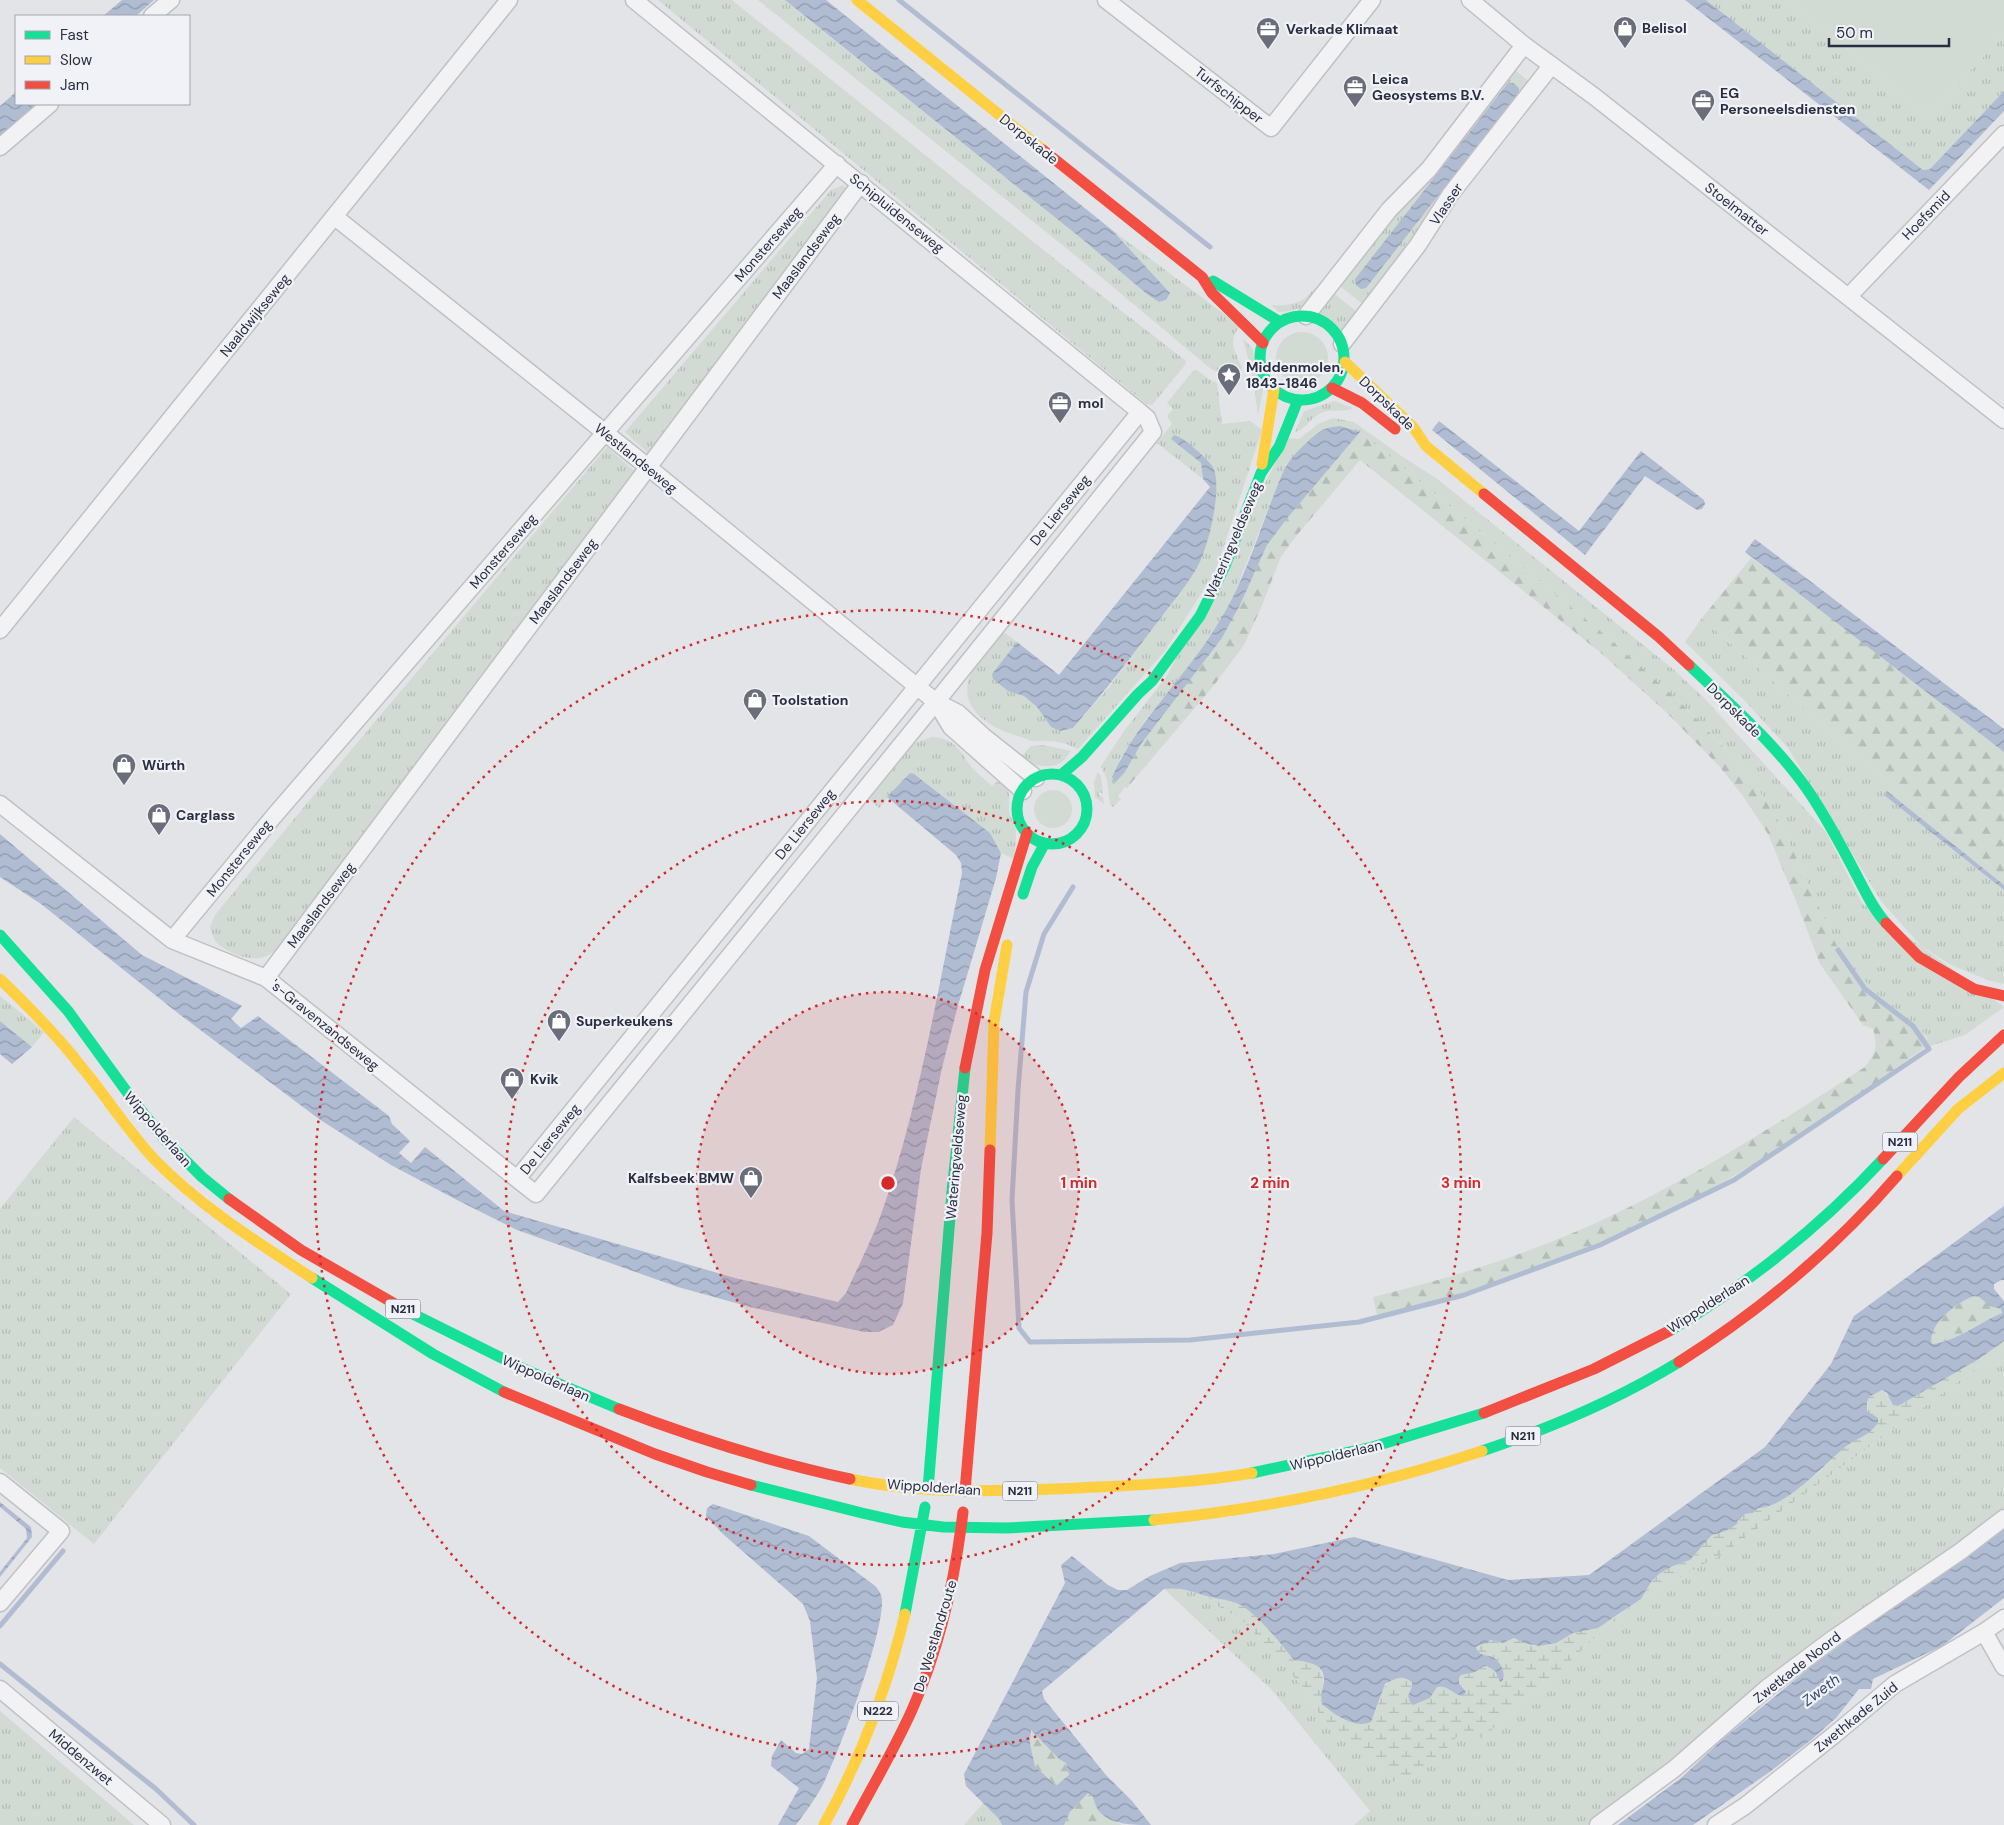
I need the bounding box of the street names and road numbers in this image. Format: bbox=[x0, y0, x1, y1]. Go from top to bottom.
street label: Turfschipper bbox=[1191, 63, 1267, 127]
street label: Dorpskade bbox=[996, 110, 1062, 168]
street label: Schipluidenseweg bbox=[846, 169, 948, 257]
street label: Stoelmatter bbox=[1701, 178, 1773, 240]
street label: Vlasser bbox=[1425, 179, 1467, 229]
street label: Hoefsmid bbox=[1898, 186, 1954, 244]
street label: Monsterseweg bbox=[730, 202, 806, 285]
street label: Maaslandseweg bbox=[768, 210, 844, 302]
street label: Naaldwijkseweg bbox=[216, 270, 294, 360]
street label: Dorpskade bbox=[1355, 372, 1419, 434]
street label: Westlandseweg bbox=[591, 419, 681, 497]
street label: De Lierseweg bbox=[1026, 471, 1094, 549]
street label: Wateringveldseweg bbox=[1200, 478, 1266, 601]
street label: Monsterseweg bbox=[465, 509, 541, 592]
street label: Maaslandseweg bbox=[525, 535, 601, 627]
street label: Dorpskade bbox=[1703, 679, 1765, 741]
street label: De Lierseweg bbox=[771, 785, 839, 863]
street label: Monsterseweg bbox=[202, 816, 276, 900]
street label: Maaslandseweg bbox=[283, 859, 359, 951]
street label: 's-Gravenzandseweg bbox=[267, 976, 383, 1074]
street label: Wippolderlaan bbox=[120, 1088, 196, 1170]
street label: Wateringveldseweg bbox=[942, 1093, 970, 1220]
street label: De Lierseweg bbox=[516, 1100, 584, 1178]
road number: N211 bbox=[1882, 1132, 1918, 1152]
street label: Wippolderlaan bbox=[1664, 1271, 1752, 1337]
road number: N211 bbox=[386, 1300, 420, 1318]
street label: Wippolderlaan bbox=[499, 1351, 593, 1405]
road number: N211 bbox=[1506, 1426, 1540, 1445]
street label: Wippolderlaan bbox=[1288, 1436, 1384, 1474]
street label: Wippolderlaan bbox=[886, 1475, 982, 1499]
road number: N211 bbox=[1002, 1482, 1038, 1500]
street label: De Westlandroute bbox=[909, 1578, 961, 1694]
street label: Zwetkade Noord bbox=[1750, 1627, 1844, 1707]
street label: Zwethkade Zuid bbox=[1811, 1678, 1901, 1756]
road number: N222 bbox=[858, 1702, 898, 1720]
street label: Middenzwet bbox=[45, 1725, 117, 1789]

